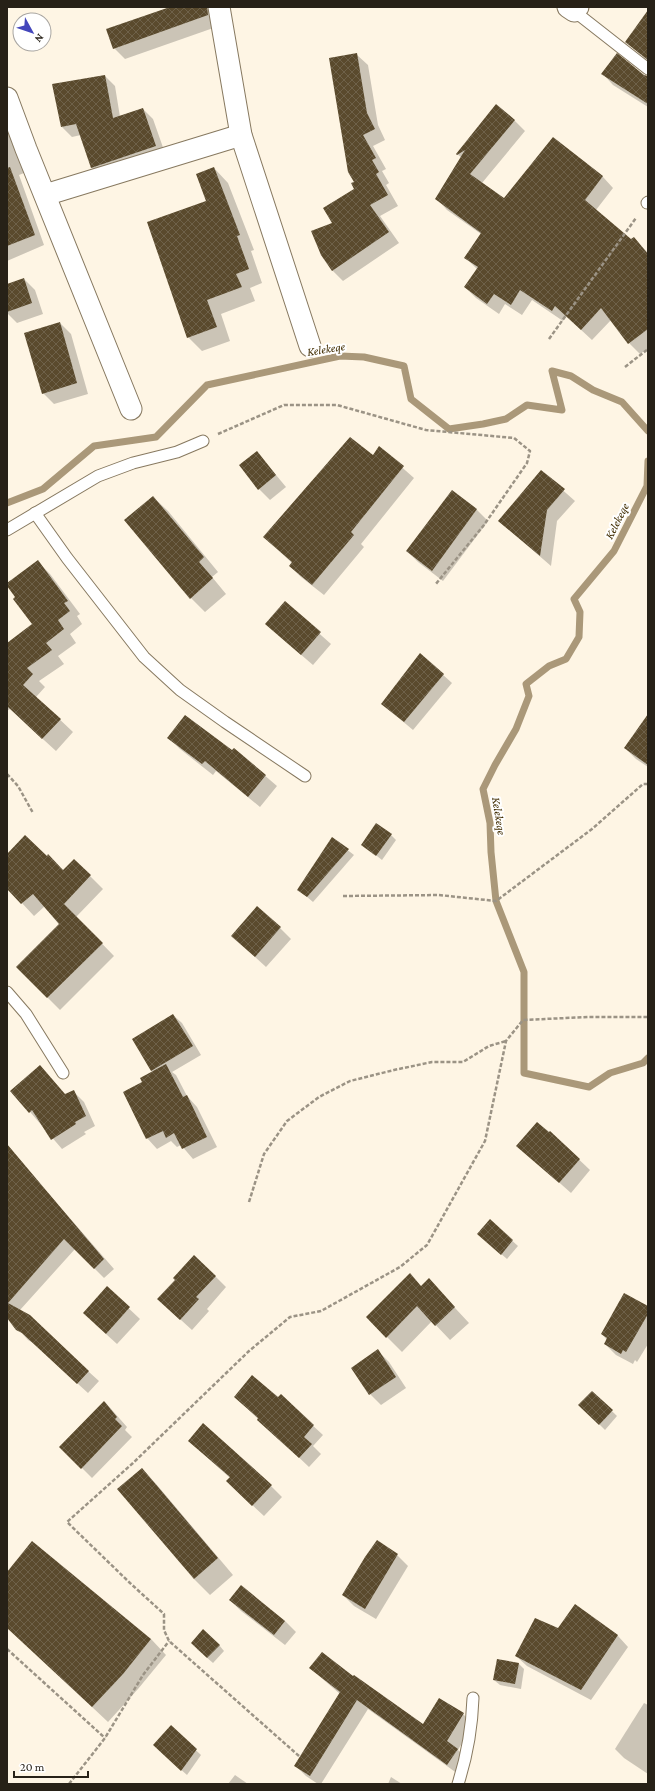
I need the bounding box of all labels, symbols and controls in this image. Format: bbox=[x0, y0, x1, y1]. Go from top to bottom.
north arrow bbox=[12, 12, 52, 52]
text: N bbox=[32, 32, 47, 46]
water label: Kelekeqe bbox=[306, 339, 346, 359]
water label: Kelekeqe bbox=[602, 500, 632, 541]
water label: Kelekeqe bbox=[489, 796, 509, 836]
scale bar bbox=[14, 1753, 88, 1779]
text: 20 m bbox=[20, 1760, 45, 1774]

